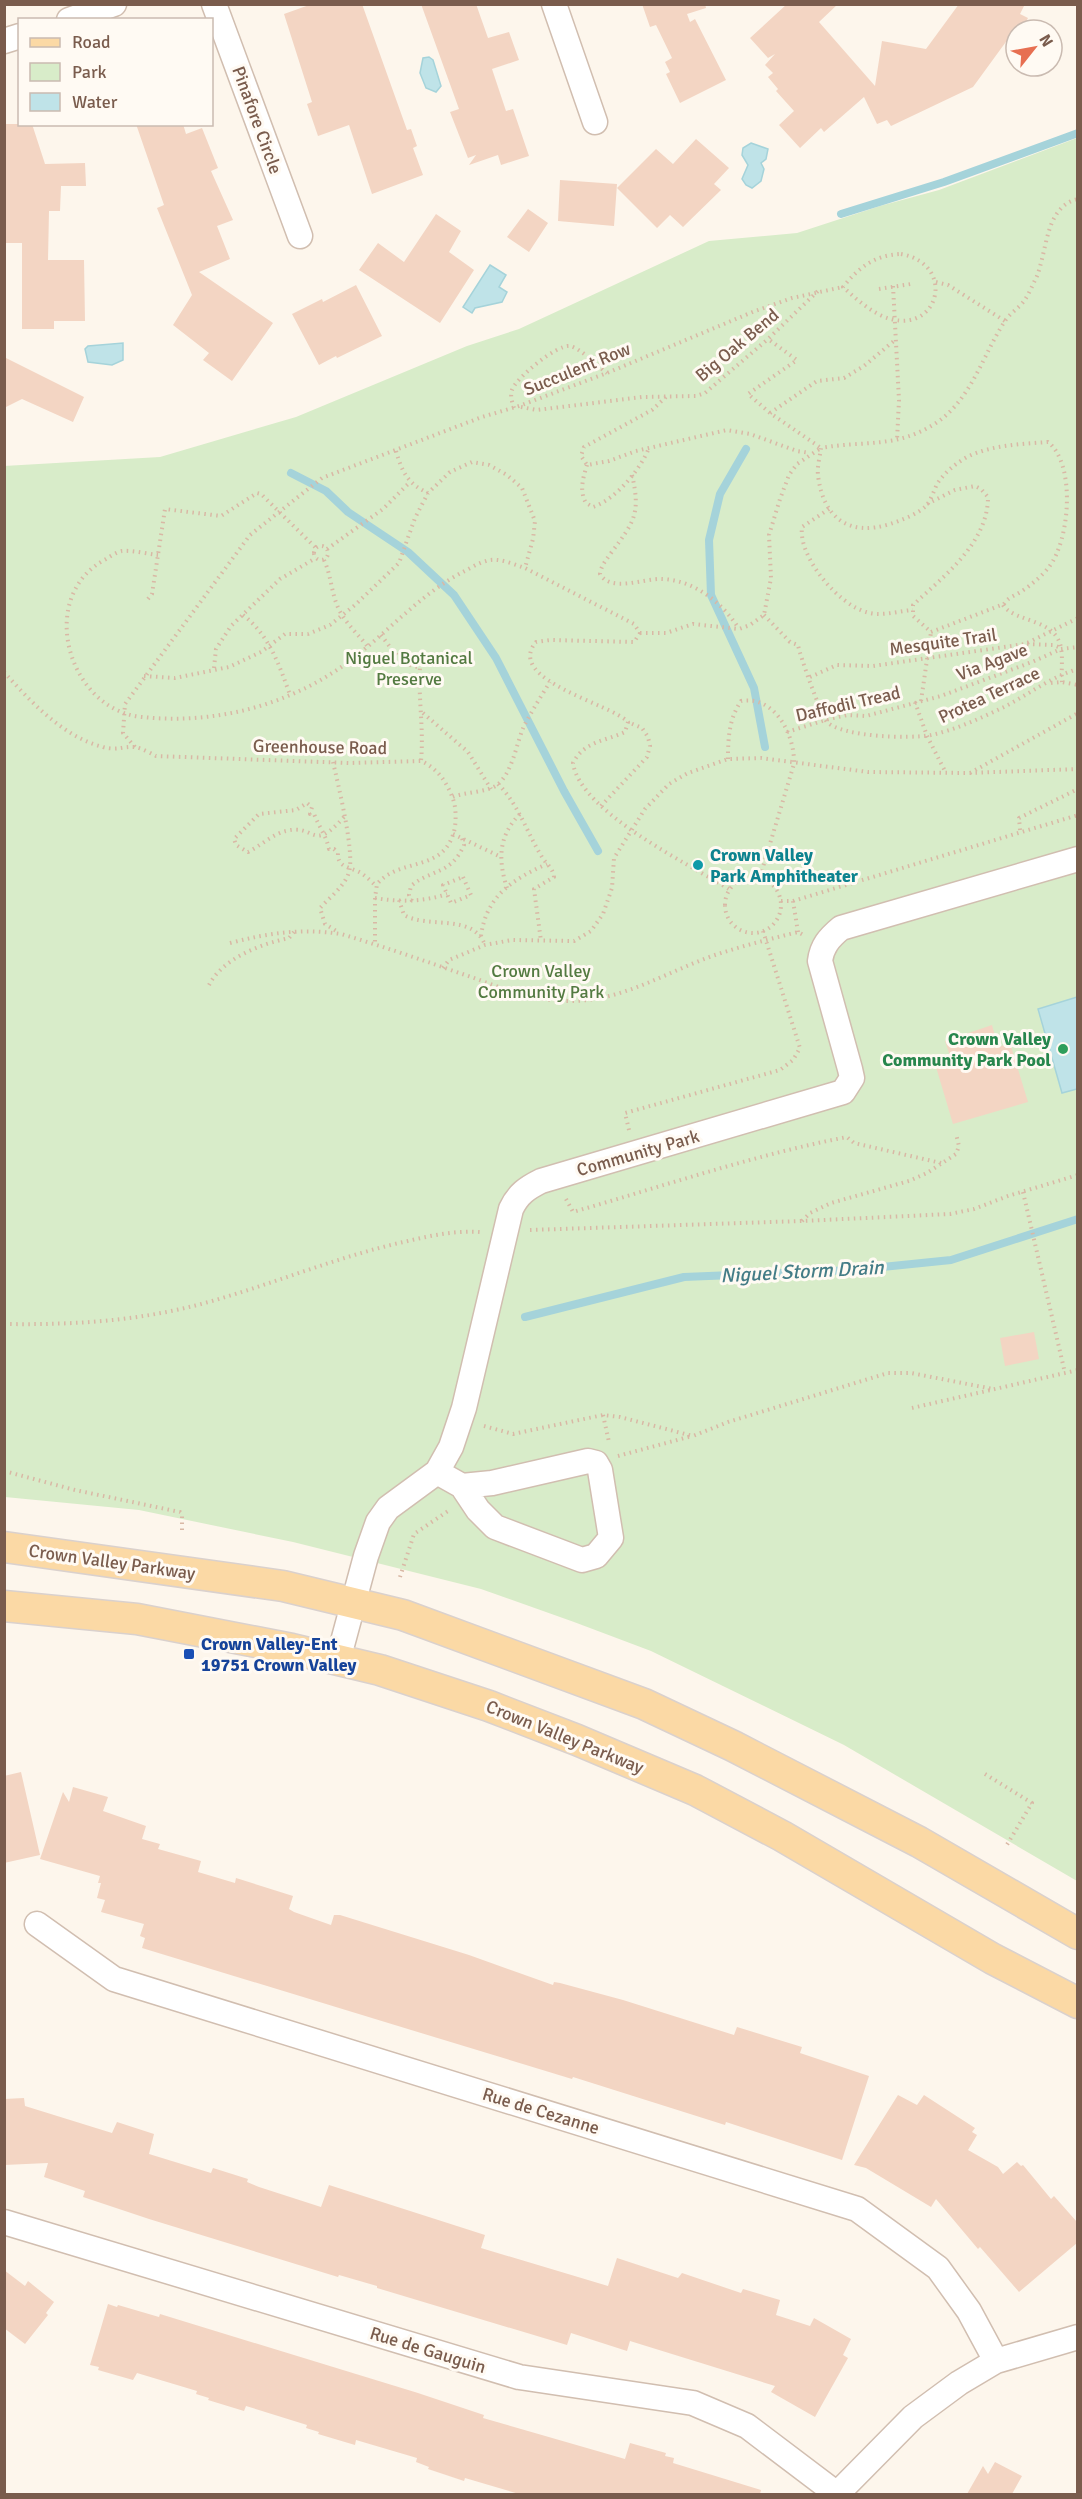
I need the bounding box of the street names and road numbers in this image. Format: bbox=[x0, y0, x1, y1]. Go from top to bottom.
street label: Pinafore Circle bbox=[227, 63, 287, 177]
street label: Big Oak Bend bbox=[691, 304, 783, 386]
street label: Succulent Row bbox=[520, 338, 634, 400]
street label: Mesquite Trail bbox=[888, 624, 998, 660]
street label: Via Agave bbox=[953, 638, 1031, 686]
street label: Protea Terrace bbox=[935, 662, 1043, 728]
street label: Daffodil Tread bbox=[793, 681, 903, 727]
street label: Greenhouse Road bbox=[253, 735, 387, 759]
street label: Community Park bbox=[574, 1125, 702, 1181]
street label: Crown Valley Parkway bbox=[27, 1539, 197, 1585]
street label: Crown Valley Parkway bbox=[483, 1695, 648, 1779]
street label: Rue de Cezanne bbox=[480, 2083, 602, 2139]
street label: Rue de Gauguin bbox=[367, 2322, 489, 2378]

